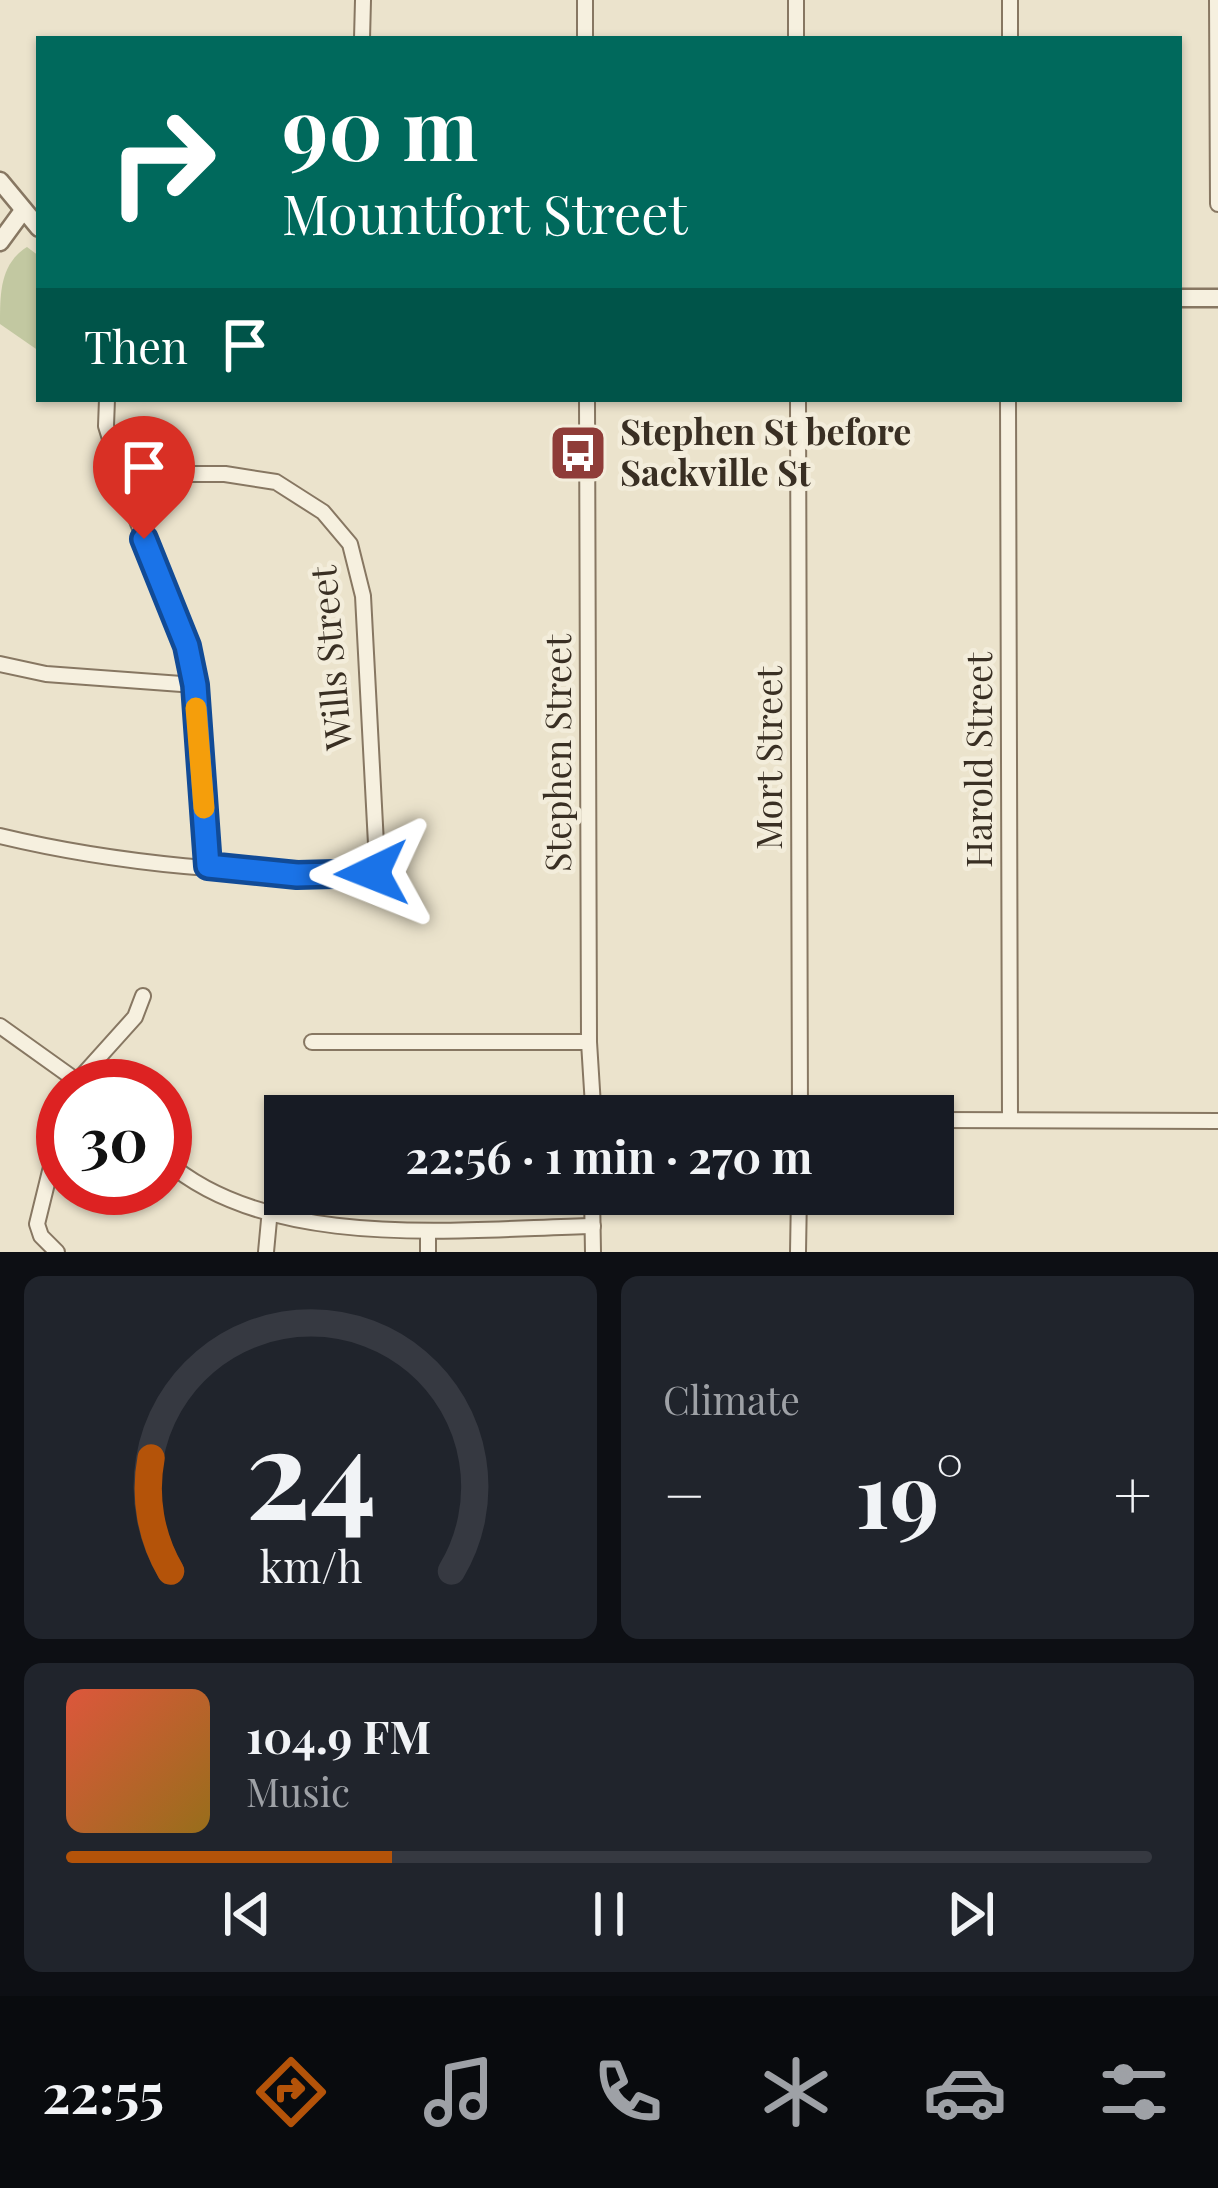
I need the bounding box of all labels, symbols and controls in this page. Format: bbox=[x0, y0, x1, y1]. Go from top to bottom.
text: 90 m bbox=[282, 70, 478, 182]
icon: right bbox=[84, 84, 240, 240]
text: Mountfort Street bbox=[282, 177, 688, 249]
icon: arrive bbox=[212, 312, 278, 378]
text: Then bbox=[84, 315, 188, 375]
place label: Stephen St before Sackville St bbox=[620, 406, 912, 495]
pin bbox=[93, 416, 195, 539]
bus stop icon: Stephen St before Sackville St bbox=[547, 422, 609, 484]
icon: arrive bbox=[111, 434, 177, 500]
street label: Wills Street bbox=[297, 563, 361, 753]
street label: Stephen Street bbox=[532, 633, 580, 872]
street label: Harold Street bbox=[953, 651, 1001, 868]
street label: Mort Street bbox=[743, 665, 791, 850]
position arrow bbox=[309, 810, 435, 936]
speed limit sign: 30 bbox=[36, 1059, 192, 1215]
text: 22:56 · 1 min · 270 m bbox=[405, 1125, 813, 1185]
text: Climate bbox=[663, 1373, 800, 1425]
text: 24 bbox=[245, 1385, 376, 1551]
text: 19° bbox=[855, 1432, 964, 1552]
text: − bbox=[663, 1449, 706, 1537]
text: + bbox=[1113, 1449, 1152, 1537]
text: km/h bbox=[259, 1536, 362, 1593]
text: 104.9 FM bbox=[246, 1705, 431, 1765]
text: Music bbox=[246, 1765, 350, 1817]
icon: previous bbox=[214, 1881, 280, 1947]
icon: pause bbox=[576, 1881, 642, 1947]
icon: next bbox=[938, 1881, 1004, 1947]
icon: directions bbox=[249, 2050, 333, 2134]
icon: music bbox=[417, 2050, 501, 2134]
icon: phone bbox=[586, 2050, 670, 2134]
icon: climate bbox=[754, 2050, 838, 2134]
icon: car bbox=[923, 2050, 1007, 2134]
icon: filters bbox=[1092, 2050, 1176, 2134]
text: 22:55 bbox=[42, 2056, 164, 2128]

